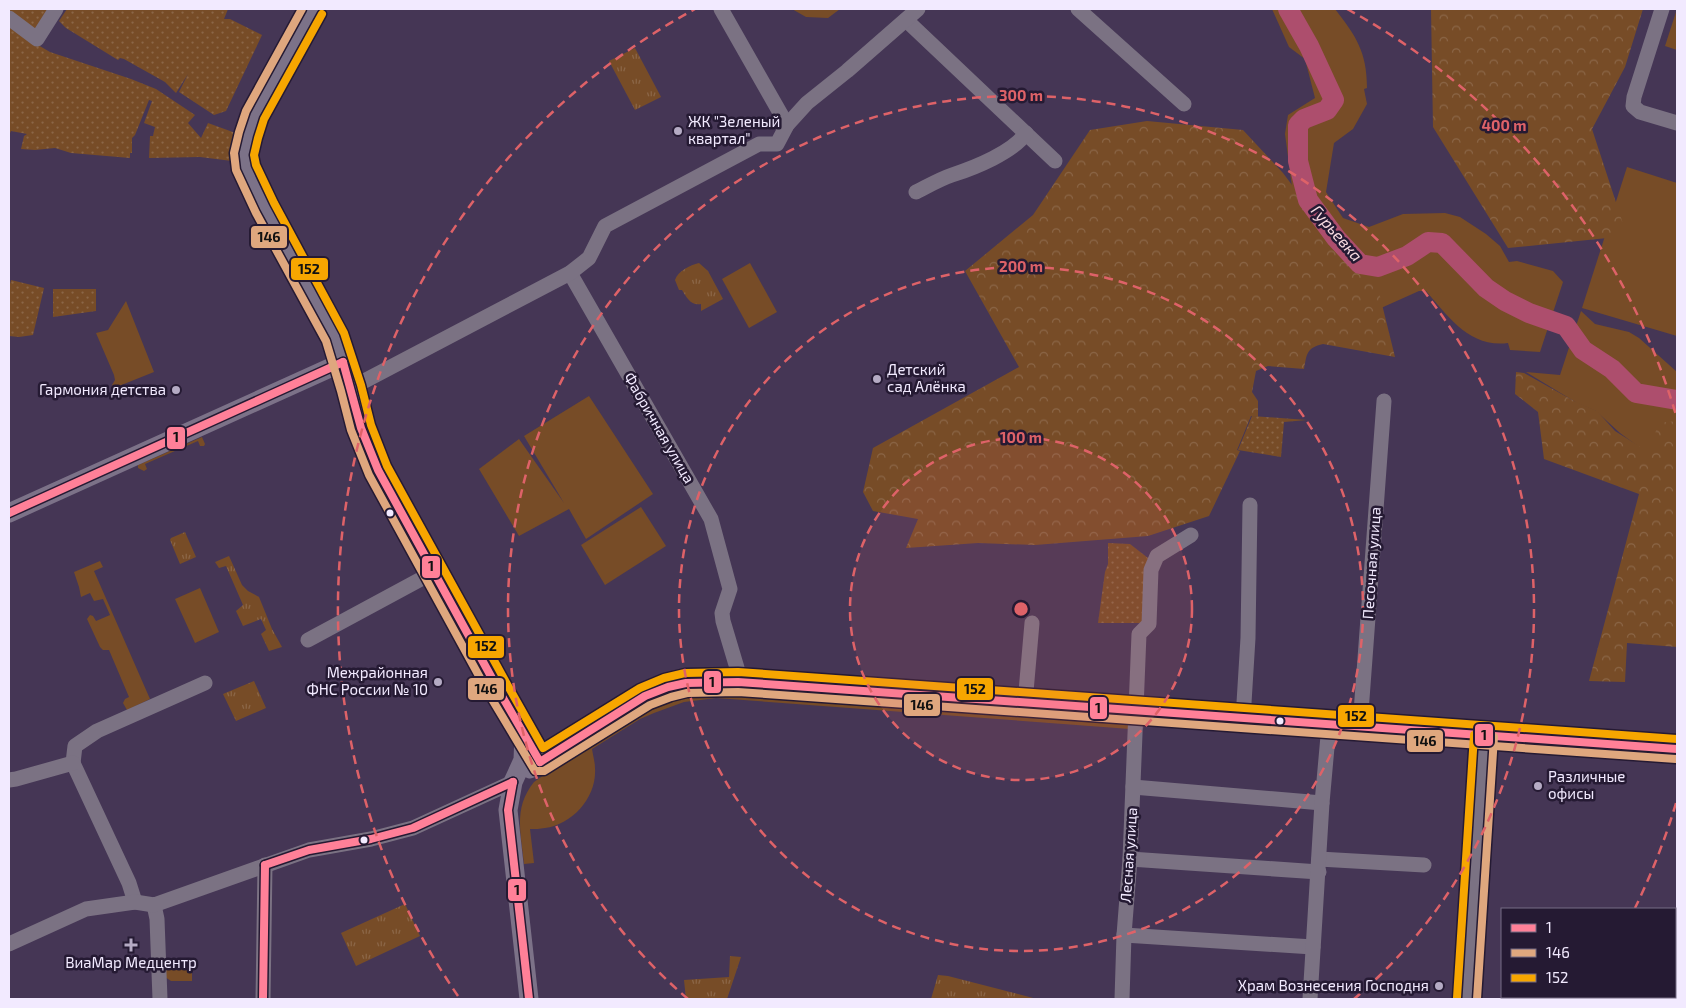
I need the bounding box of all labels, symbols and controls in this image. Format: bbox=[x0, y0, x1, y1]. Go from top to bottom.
text: 300 m bbox=[999, 86, 1043, 104]
place label: ЖК "Зеленый квартал" bbox=[688, 112, 780, 147]
text: 400 m bbox=[1482, 116, 1526, 134]
marker: ЖК "Зеленый квартал" bbox=[672, 125, 684, 137]
water label: Гурьевка bbox=[1308, 201, 1367, 265]
line badge: 146 bbox=[250, 225, 288, 249]
text: 146 bbox=[257, 228, 281, 245]
line badge: 152 bbox=[290, 257, 329, 281]
text: 200 m bbox=[999, 257, 1043, 275]
text: 152 bbox=[298, 260, 320, 277]
place label: Детский сад Алёнка bbox=[887, 360, 966, 395]
street label: Фабричная улица bbox=[620, 369, 699, 487]
marker: Детский сад Алёнка bbox=[871, 373, 883, 385]
place label: Гармония детства bbox=[39, 380, 166, 398]
marker: Гармония детства bbox=[170, 384, 182, 396]
line badge: 1 bbox=[166, 426, 186, 450]
text: 1 bbox=[173, 428, 179, 445]
text: 100 m bbox=[1000, 428, 1042, 446]
street label: Песочная улица bbox=[1358, 506, 1385, 620]
unlabelled marker bbox=[385, 508, 395, 518]
line badge: 1 bbox=[421, 555, 441, 579]
text: 1 bbox=[428, 557, 434, 574]
centre of rings bbox=[1012, 600, 1030, 618]
line badge: 152 bbox=[467, 635, 505, 659]
text: 152 bbox=[475, 637, 497, 654]
place label: Межрайонная ФНС России № 10 bbox=[306, 663, 428, 698]
line badge: 1 bbox=[703, 670, 722, 694]
text: 1 bbox=[709, 673, 715, 690]
marker: Межрайонная ФНС России № 10 bbox=[432, 676, 444, 688]
line badge: 146 bbox=[467, 677, 505, 701]
line badge: 152 bbox=[956, 677, 994, 701]
text: 146 bbox=[474, 680, 498, 697]
text: 152 bbox=[964, 680, 986, 697]
line badge: 146 bbox=[903, 693, 941, 717]
text: 146 bbox=[910, 696, 934, 713]
line badge: 1 bbox=[1089, 696, 1108, 720]
text: 1 bbox=[1095, 699, 1101, 716]
line badge: 152 bbox=[1337, 704, 1375, 728]
text: 152 bbox=[1345, 707, 1367, 724]
unlabelled marker bbox=[1275, 716, 1285, 726]
line badge: 1 bbox=[1474, 723, 1494, 747]
text: 1 bbox=[1481, 726, 1487, 743]
line badge: 146 bbox=[1406, 729, 1444, 753]
text: 146 bbox=[1413, 732, 1437, 749]
place label: Различные офисы bbox=[1548, 767, 1625, 802]
marker: Различные офисы bbox=[1532, 780, 1544, 792]
street label: Лесная улица bbox=[1116, 807, 1141, 903]
unlabelled marker bbox=[359, 835, 369, 845]
line badge: 1 bbox=[507, 878, 527, 902]
text: 1 bbox=[514, 881, 520, 898]
legend bbox=[1501, 908, 1676, 998]
text: 1 bbox=[1546, 918, 1552, 936]
marker: ВиаМар Медцентр bbox=[124, 938, 138, 952]
text: 146 bbox=[1546, 943, 1570, 961]
place label: ВиаМар Медцентр bbox=[65, 953, 197, 971]
text: 152 bbox=[1546, 968, 1568, 986]
place label: Храм Вознесения Господня bbox=[1238, 976, 1429, 994]
marker: Храм Вознесения Господня bbox=[1433, 980, 1445, 992]

